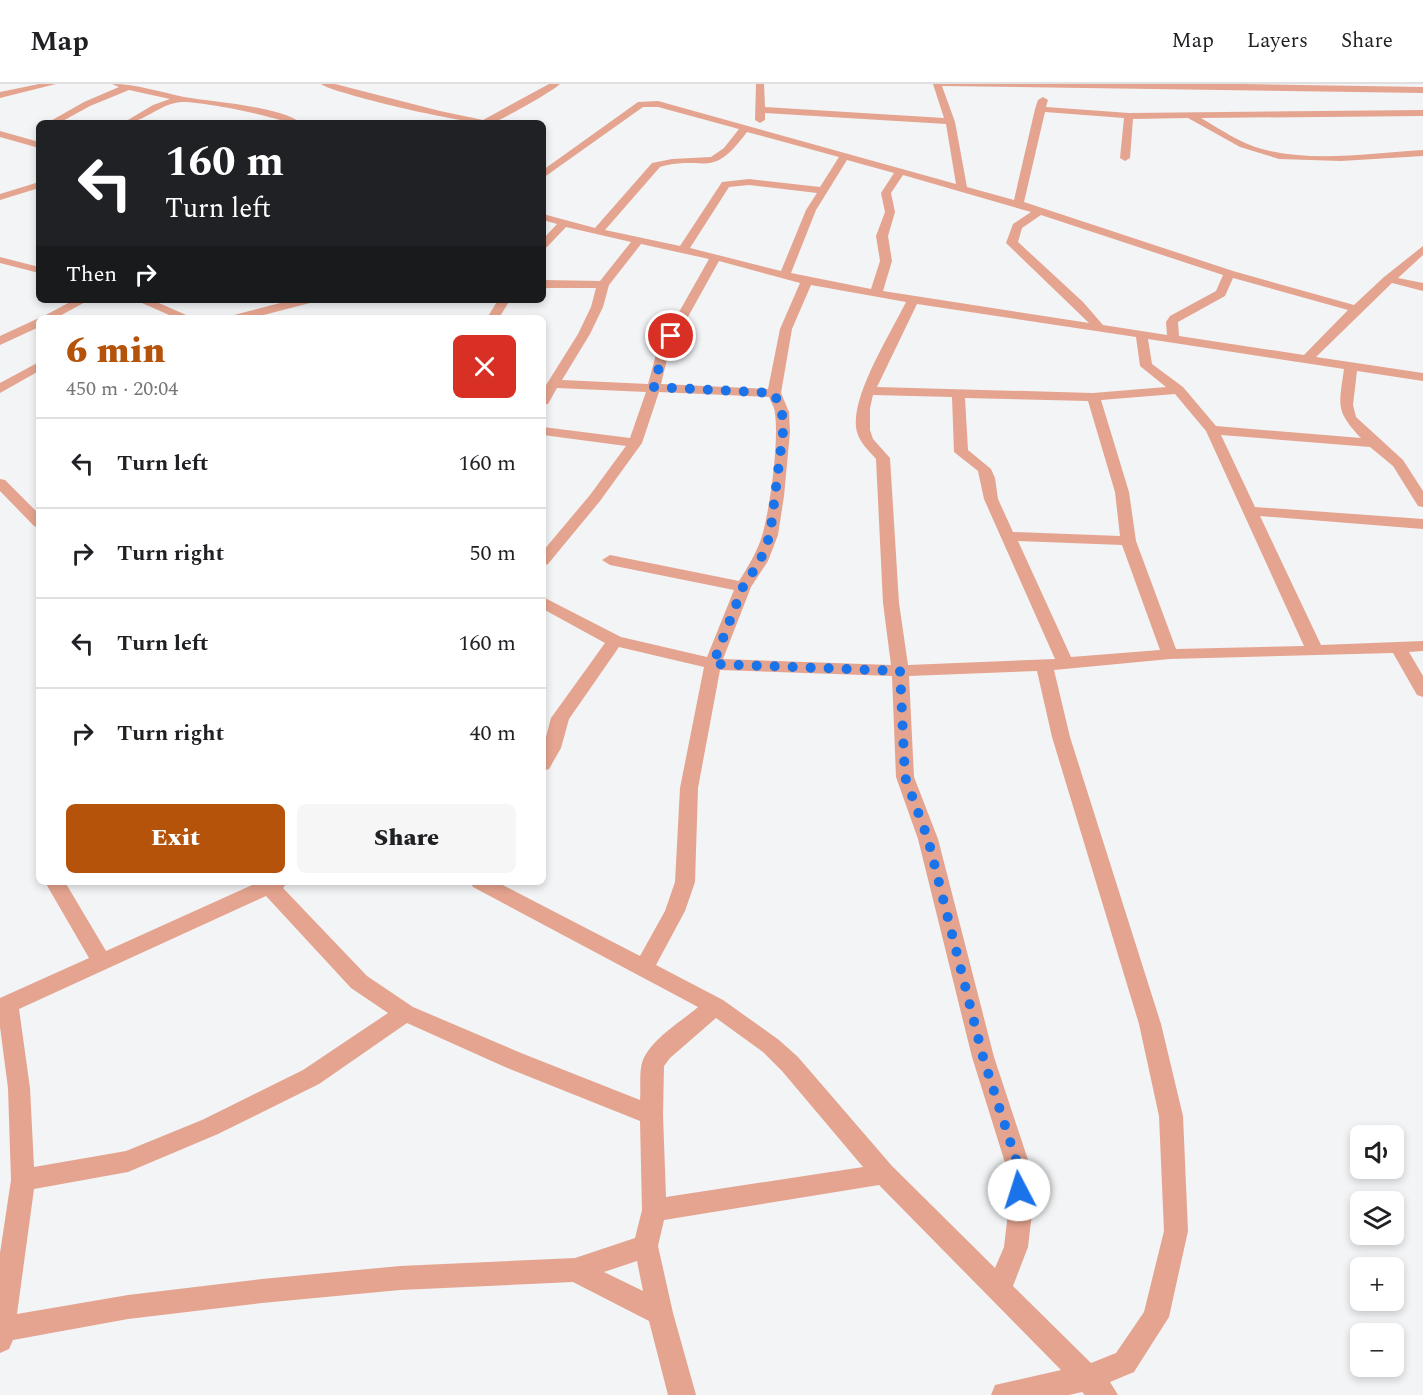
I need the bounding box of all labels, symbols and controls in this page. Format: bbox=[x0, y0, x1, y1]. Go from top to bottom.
text: Map bbox=[30, 20, 89, 63]
text: Map bbox=[1172, 25, 1214, 57]
text: Layers bbox=[1247, 25, 1308, 57]
text: Share bbox=[1341, 25, 1393, 57]
text: 160 m bbox=[165, 131, 284, 194]
icon: left bbox=[66, 144, 144, 222]
text: Turn left bbox=[165, 188, 271, 230]
text: Then bbox=[66, 258, 117, 291]
icon: right bbox=[129, 258, 162, 291]
pin bbox=[645, 310, 696, 361]
icon: arrive bbox=[654, 319, 687, 352]
text: 6 min bbox=[66, 324, 166, 379]
button: close bbox=[453, 335, 516, 398]
text: 450 m · 20:04 bbox=[66, 374, 178, 404]
icon: left bbox=[66, 447, 99, 480]
text: Turn left bbox=[117, 447, 209, 480]
text: 160 m bbox=[459, 447, 516, 480]
icon: right bbox=[66, 537, 99, 570]
text: Turn right bbox=[117, 537, 224, 570]
text: 50 m bbox=[470, 537, 516, 570]
icon: left bbox=[66, 627, 99, 660]
text: Turn left bbox=[117, 627, 209, 660]
text: 160 m bbox=[459, 627, 516, 660]
icon: right bbox=[66, 717, 99, 750]
text: Turn right bbox=[117, 717, 224, 750]
text: 40 m bbox=[470, 717, 516, 750]
button: Exit bbox=[66, 804, 285, 873]
button: Share bbox=[297, 804, 516, 873]
map controls bbox=[1350, 1125, 1404, 1377]
button: sound bbox=[1350, 1125, 1404, 1179]
position arrow bbox=[987, 1158, 1051, 1222]
button: layers bbox=[1350, 1191, 1404, 1245]
button: + bbox=[1350, 1257, 1404, 1311]
button: − bbox=[1350, 1323, 1404, 1377]

